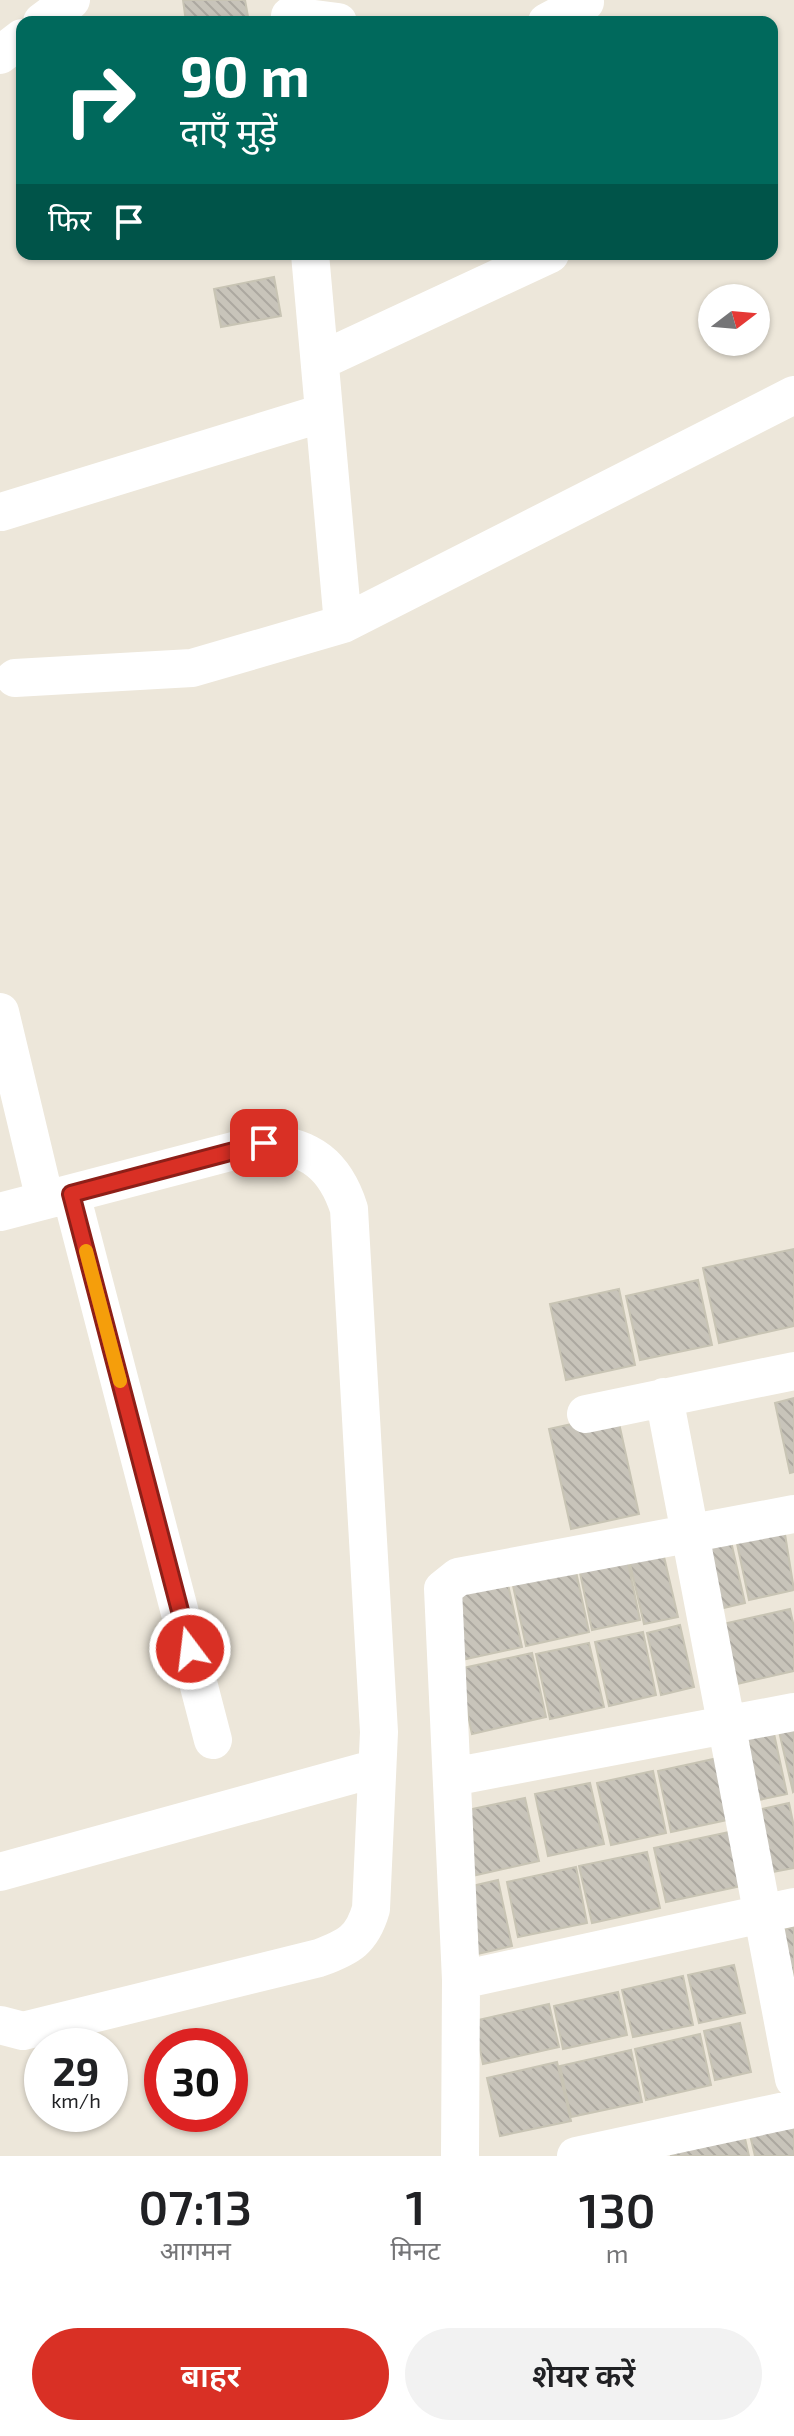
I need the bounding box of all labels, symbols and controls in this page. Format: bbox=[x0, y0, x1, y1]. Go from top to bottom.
text: 90 m bbox=[180, 41, 310, 108]
icon: right bbox=[48, 48, 152, 152]
text: दाएँ मुड़ें bbox=[180, 109, 277, 152]
icon: arrive bbox=[107, 200, 151, 244]
text: फिर bbox=[48, 201, 91, 237]
north arrow bbox=[698, 284, 770, 356]
map controls bbox=[698, 284, 770, 356]
pin bbox=[230, 1109, 298, 1177]
icon: arrive bbox=[242, 1121, 286, 1165]
position arrow bbox=[148, 1607, 232, 1691]
speed limit sign: 30 bbox=[144, 2028, 248, 2132]
text: 29 bbox=[53, 2046, 99, 2094]
text: km/h bbox=[51, 2088, 101, 2112]
text: 07:13 bbox=[138, 2177, 252, 2235]
text: 1 bbox=[405, 2177, 425, 2235]
text: 130 bbox=[579, 2180, 656, 2238]
text: आगमन bbox=[160, 2234, 231, 2265]
text: मिनट bbox=[391, 2234, 440, 2265]
text: m bbox=[606, 2237, 629, 2268]
button: बाहर bbox=[32, 2328, 389, 2420]
button: शेयर करें bbox=[405, 2328, 762, 2420]

